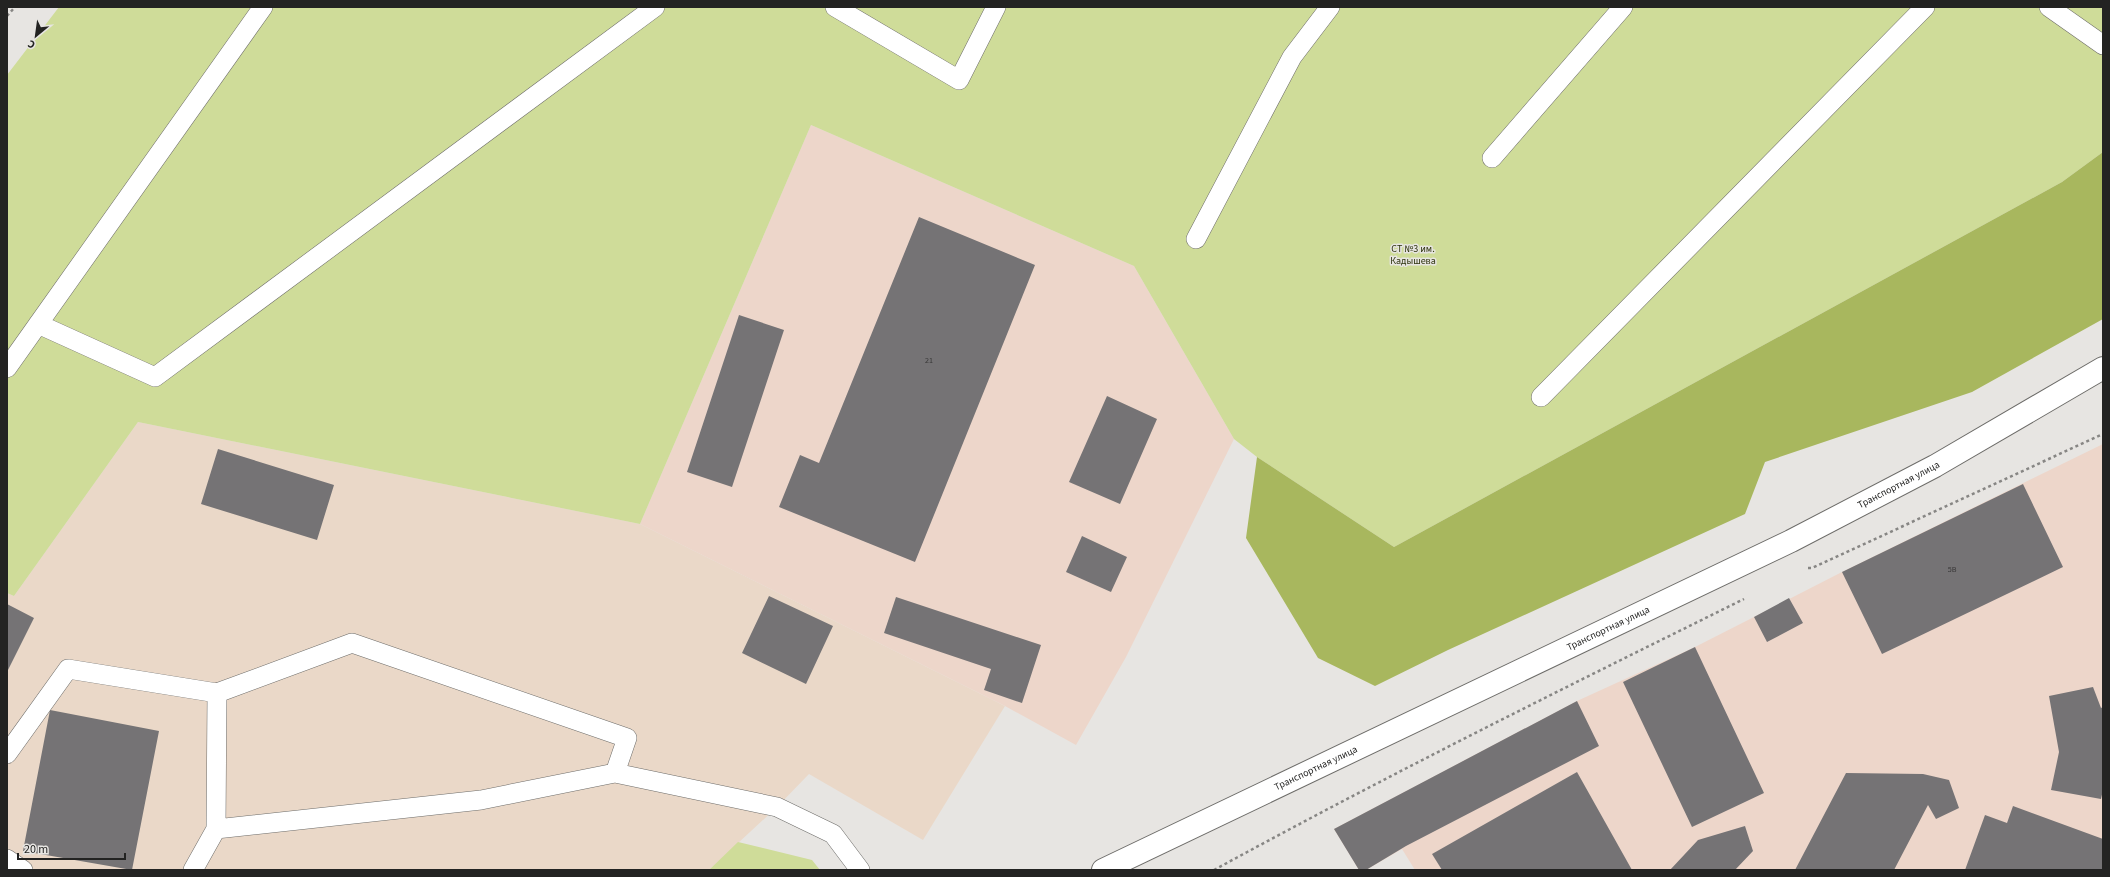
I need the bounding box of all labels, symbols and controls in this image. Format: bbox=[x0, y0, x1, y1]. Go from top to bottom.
north arrow bbox=[16, 16, 56, 56]
text: С bbox=[24, 36, 38, 52]
park label: СТ №3 им. Кадышева bbox=[1390, 242, 1436, 268]
house number: 21 bbox=[925, 355, 933, 366]
street label: Транспортная улица bbox=[1855, 458, 1942, 512]
house number: 5В bbox=[1948, 564, 1957, 575]
street label: Транспортная улица bbox=[1564, 603, 1652, 654]
street label: Транспортная улица bbox=[1272, 742, 1360, 794]
scale bar bbox=[18, 835, 125, 861]
text: 20 m bbox=[24, 841, 48, 858]

